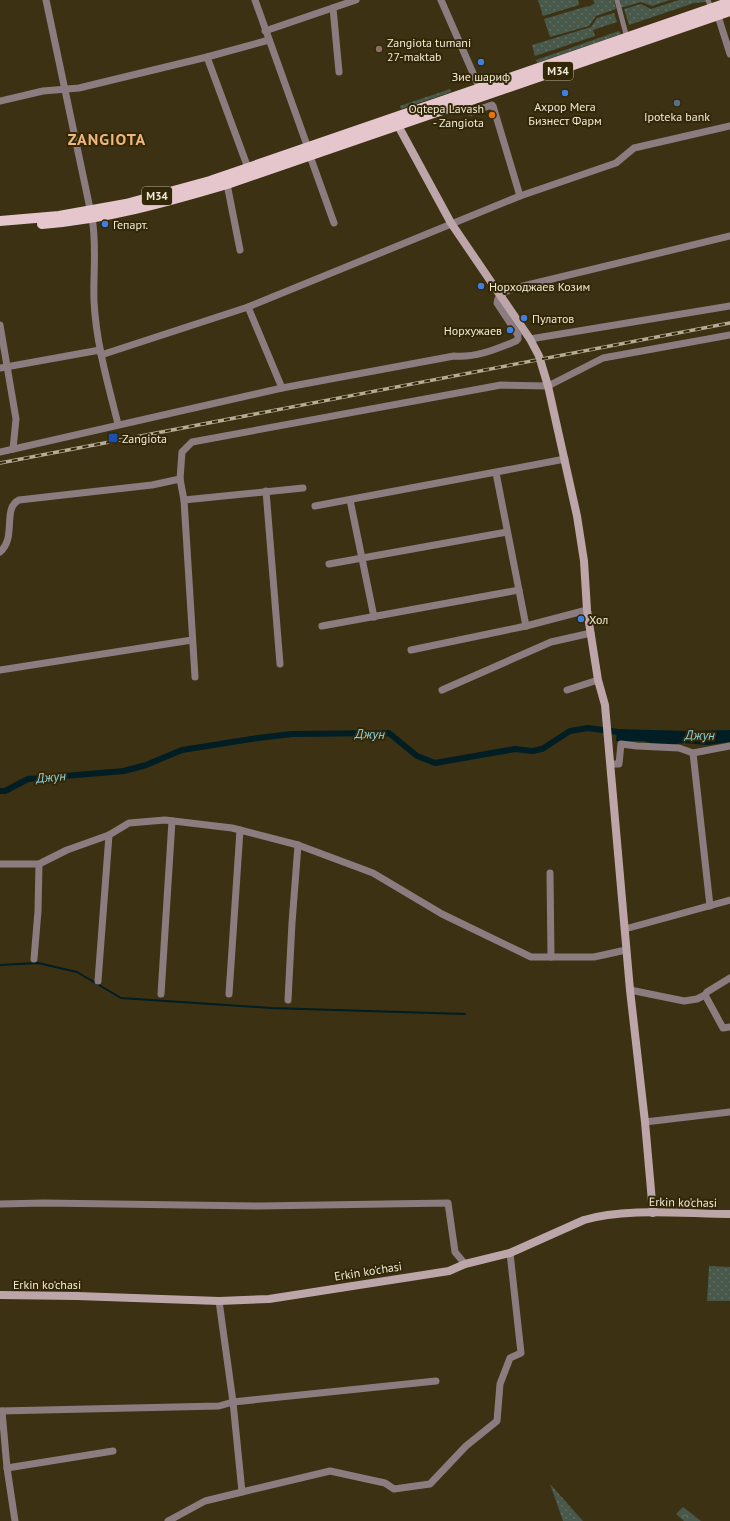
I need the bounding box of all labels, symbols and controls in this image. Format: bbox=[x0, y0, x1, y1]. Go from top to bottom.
place label: Zangiota tumani 27-maktab bbox=[387, 35, 471, 64]
marker: Zangiota tumani 27-maktab bbox=[374, 44, 384, 54]
marker: Зие шариф bbox=[476, 57, 486, 67]
road number: M34 bbox=[543, 62, 573, 80]
place label: Зие шариф bbox=[452, 69, 510, 84]
marker: Ахрор Мега Бизнест Фарм bbox=[560, 88, 570, 98]
marker: Ipoteka bank bbox=[672, 98, 682, 108]
place label: Ахрор Мега Бизнест Фарм bbox=[528, 99, 602, 128]
place label: Oqtepa Lavash - Zangiota bbox=[408, 101, 484, 130]
place label: Ipoteka bank bbox=[644, 109, 710, 124]
marker: Oqtepa Lavash - Zangiota bbox=[487, 110, 497, 120]
district label: ZANGIOTA bbox=[68, 129, 146, 149]
road number: M34 bbox=[142, 187, 172, 205]
place label: Гепарт. bbox=[113, 217, 148, 232]
marker: Гепарт. bbox=[100, 219, 110, 229]
place label: Норходжаев Козим bbox=[489, 279, 590, 294]
marker: Норходжаев Козим bbox=[476, 281, 486, 291]
place label: Пулатов bbox=[532, 311, 574, 326]
marker: Пулатов bbox=[519, 313, 529, 323]
place label: Норхужаев bbox=[444, 323, 502, 338]
marker: Норхужаев bbox=[505, 325, 515, 335]
place label: Zangiota bbox=[122, 431, 167, 446]
marker: Zangiota bbox=[107, 432, 119, 444]
place label: Хол bbox=[589, 612, 608, 627]
marker: Хол bbox=[576, 614, 586, 624]
water label: Джун bbox=[354, 725, 385, 743]
water label: Джун bbox=[684, 726, 715, 744]
water label: Джун bbox=[34, 767, 67, 787]
street label: Erkin ko'chasi bbox=[649, 1194, 717, 1210]
street label: Erkin ko'chasi bbox=[333, 1258, 403, 1284]
street label: Erkin ko'chasi bbox=[13, 1277, 81, 1292]

